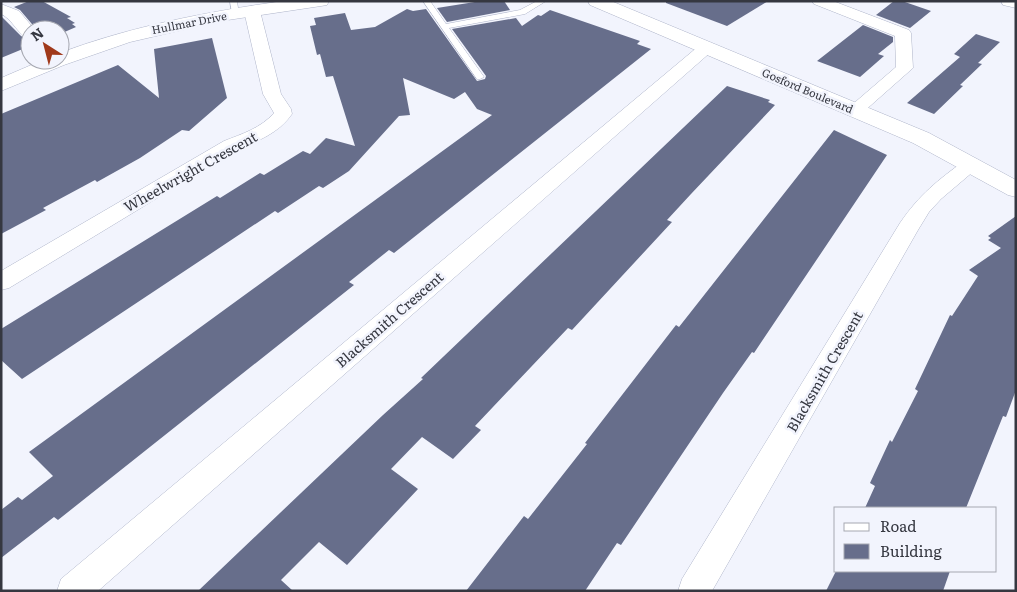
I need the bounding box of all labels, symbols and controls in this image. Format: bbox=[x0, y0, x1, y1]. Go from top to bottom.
street label: Hullmar Drive bbox=[150, 7, 228, 37]
north arrow bbox=[20, 20, 70, 70]
text: N bbox=[26, 22, 48, 45]
street label: Gosford Boulevard bbox=[760, 64, 856, 117]
street label: Wheelwright Crescent bbox=[120, 126, 261, 216]
street label: Blacksmith Crescent bbox=[331, 266, 447, 371]
street label: Blacksmith Crescent bbox=[781, 306, 867, 435]
legend bbox=[834, 507, 997, 572]
text: Road bbox=[880, 514, 916, 537]
text: Building bbox=[880, 539, 942, 562]

